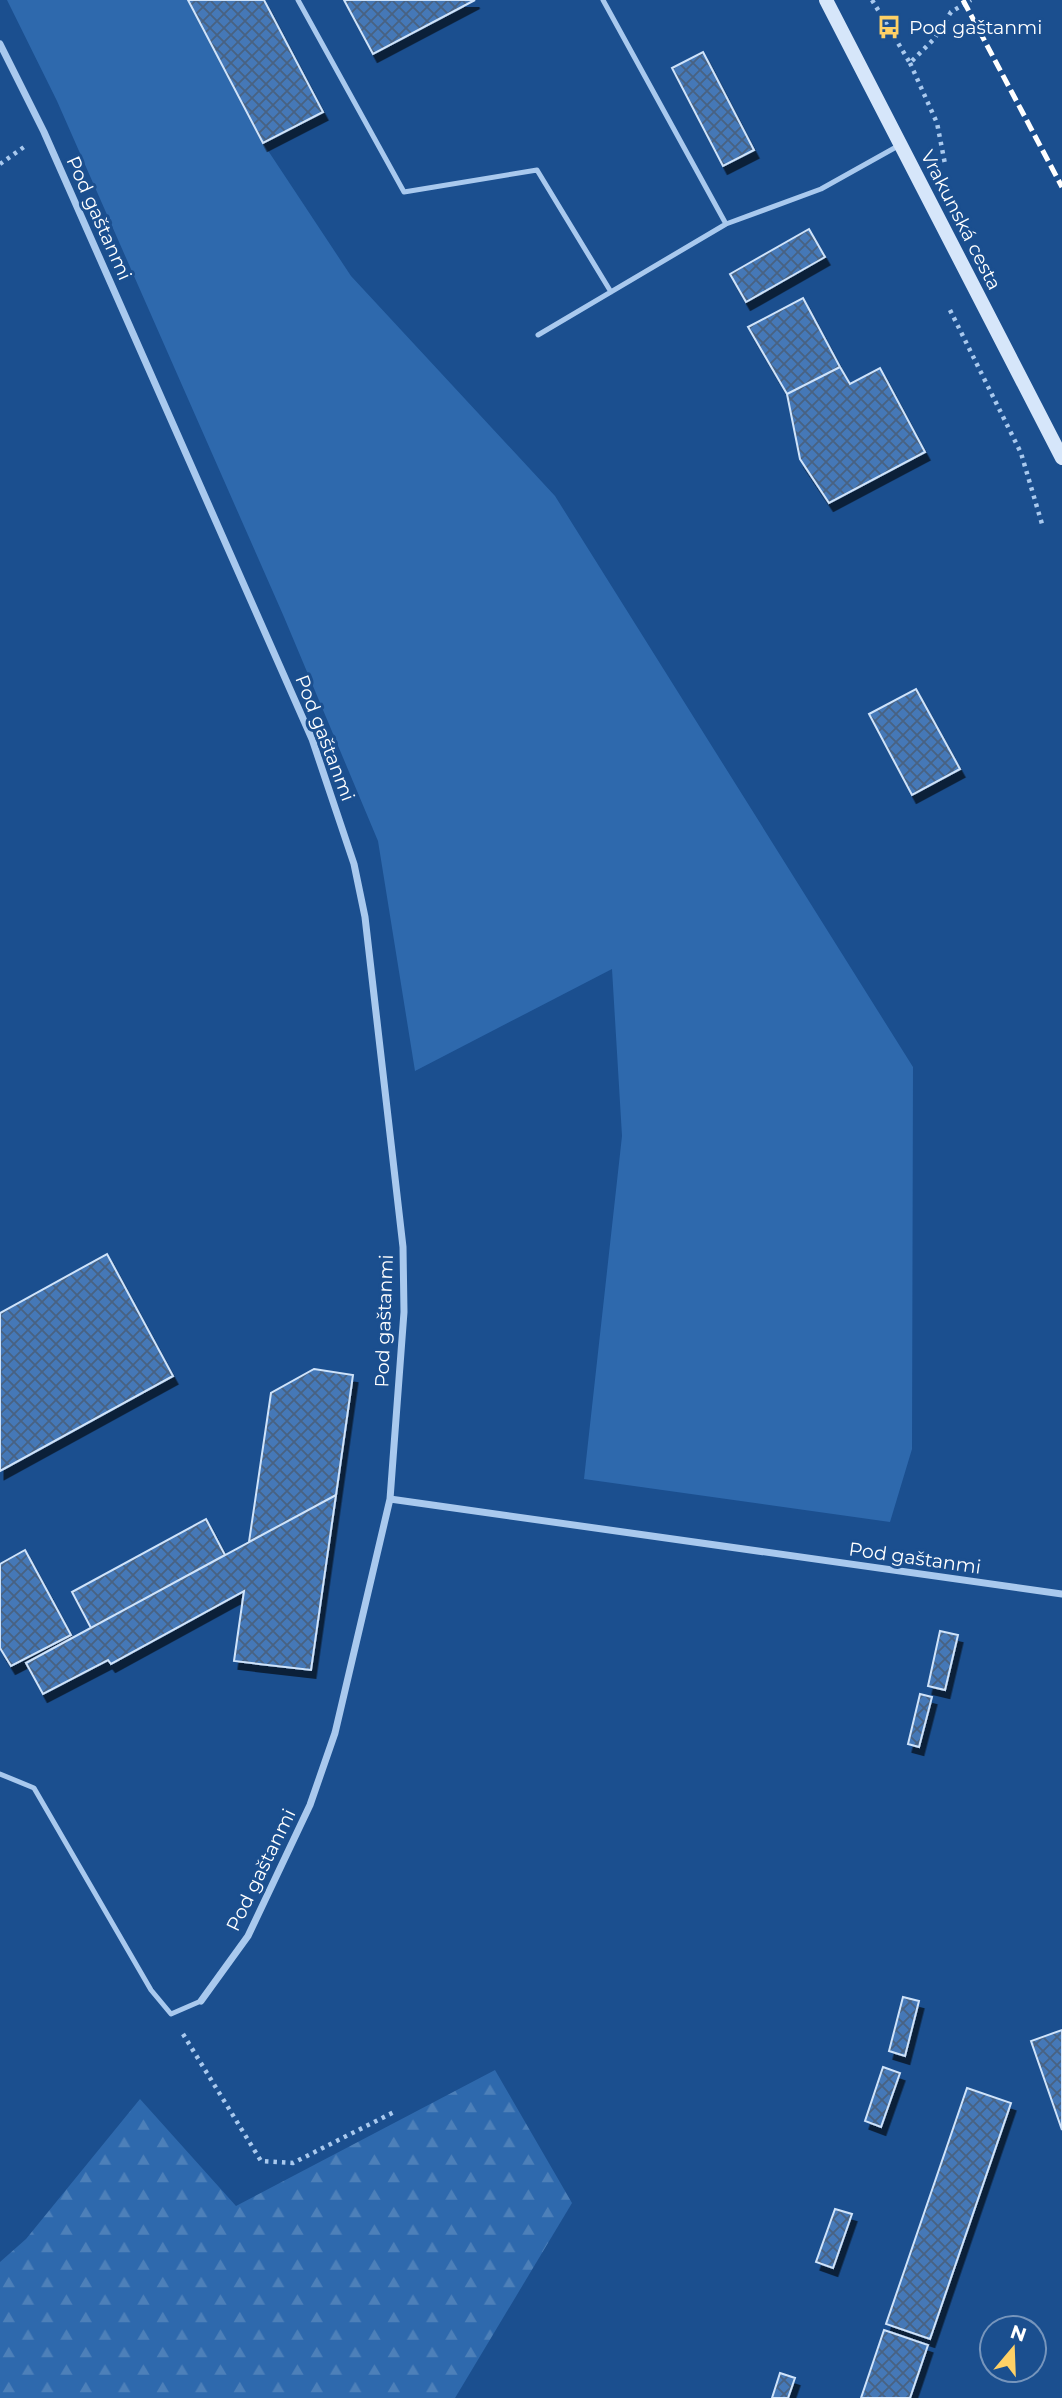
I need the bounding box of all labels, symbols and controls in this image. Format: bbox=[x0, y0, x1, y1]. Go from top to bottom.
bus stop icon: Pod gaštanmi bbox=[875, 13, 903, 41]
place label: Pod gaštanmi bbox=[909, 16, 1042, 39]
street label: Vrakunská cesta bbox=[916, 146, 1006, 294]
street label: Pod gaštanmi bbox=[61, 152, 137, 284]
street label: Pod gaštanmi bbox=[290, 672, 360, 804]
street label: Pod gaštanmi bbox=[370, 1254, 398, 1388]
street label: Pod gaštanmi bbox=[847, 1537, 983, 1579]
street label: Pod gaštanmi bbox=[221, 1805, 301, 1935]
north arrow bbox=[978, 2314, 1048, 2384]
text: N bbox=[1007, 2320, 1029, 2347]

